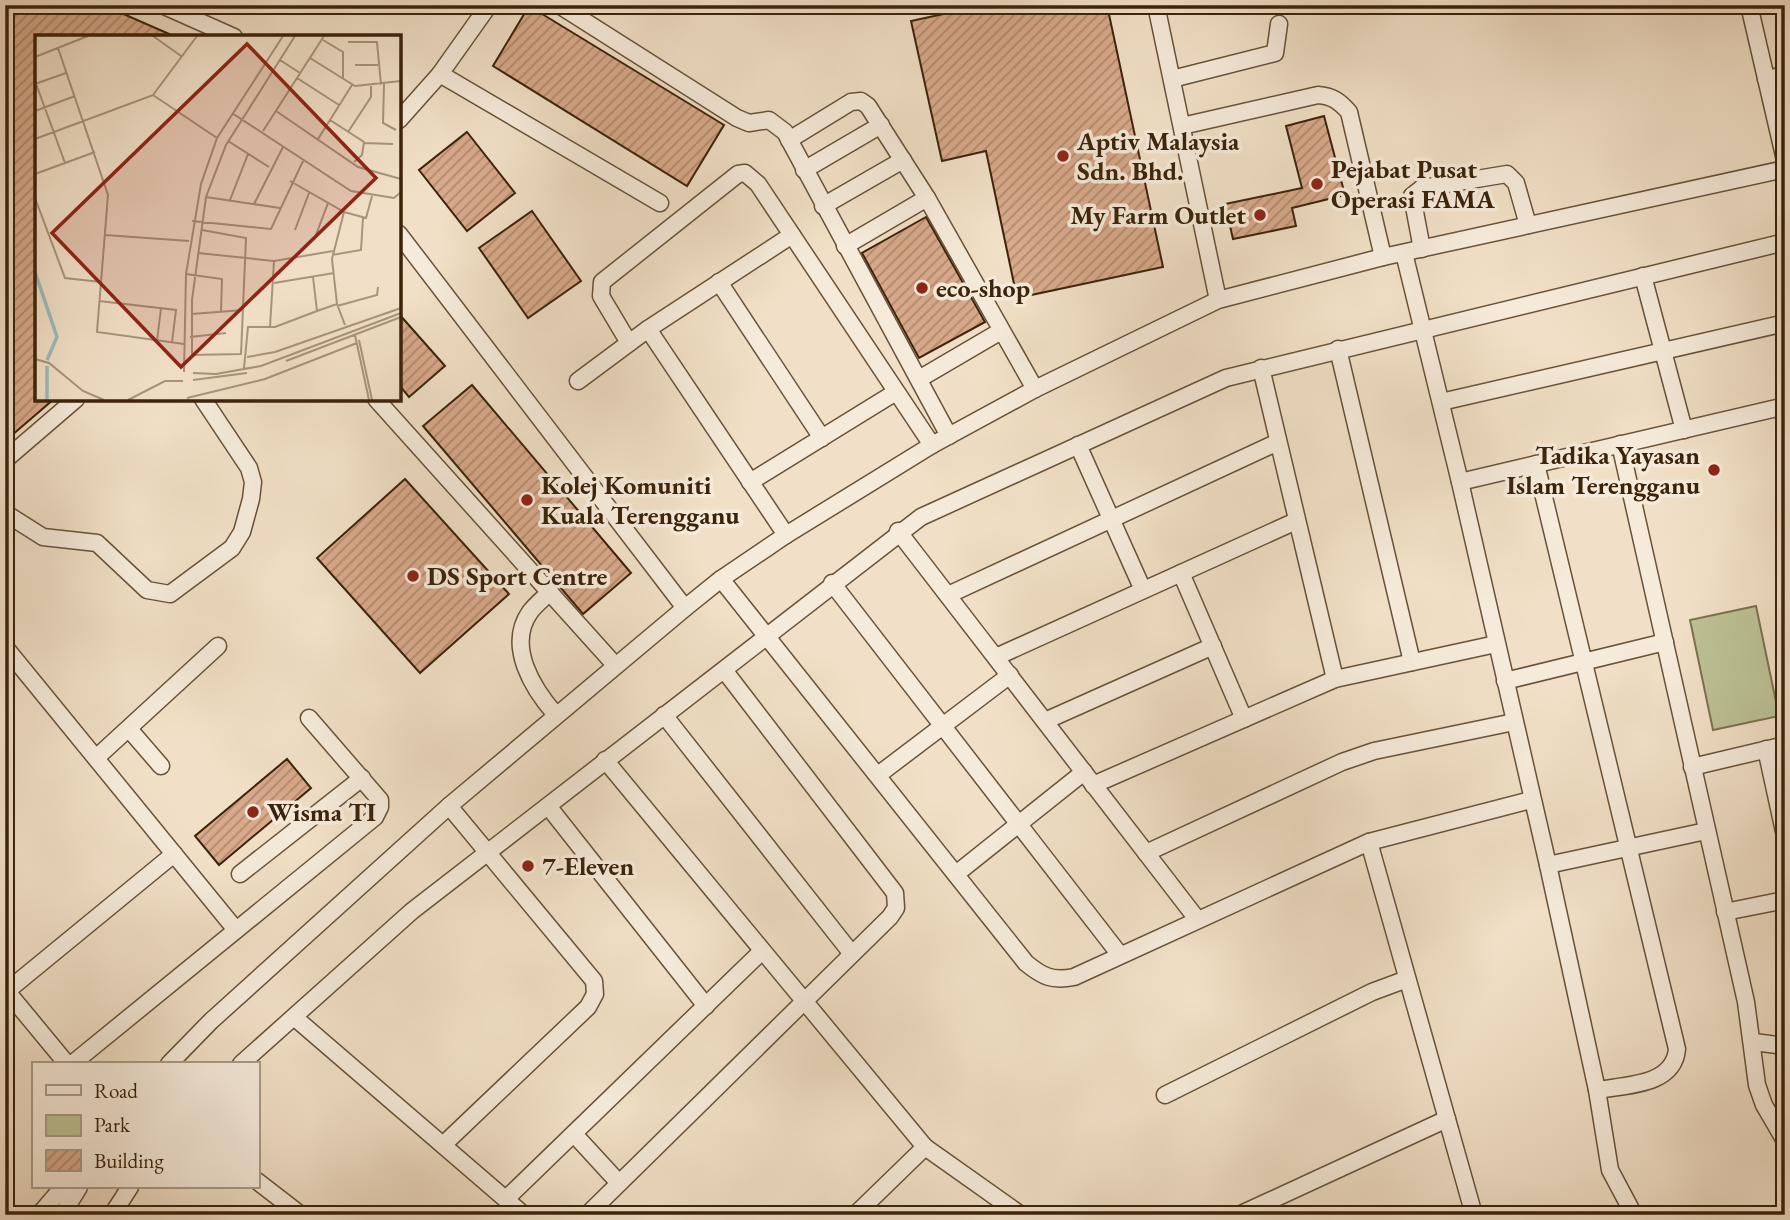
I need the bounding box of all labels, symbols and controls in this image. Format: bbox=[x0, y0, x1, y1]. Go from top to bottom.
inset map bbox=[35, 35, 401, 401]
place label: Aptiv Malaysia Sdn. Bhd. bbox=[1076, 124, 1240, 188]
marker: Aptiv Malaysia Sdn. Bhd. bbox=[1055, 148, 1071, 164]
place label: Pejabat Pusat Operasi FAMA bbox=[1331, 152, 1495, 216]
marker: Pejabat Pusat Operasi FAMA bbox=[1309, 176, 1325, 192]
place label: My Farm Outlet bbox=[1070, 198, 1246, 232]
marker: My Farm Outlet bbox=[1252, 207, 1268, 223]
place label: eco-shop bbox=[936, 271, 1030, 305]
marker: eco-shop bbox=[914, 280, 930, 296]
place label: Tadika Yayasan Islam Terengganu bbox=[1506, 438, 1701, 502]
marker: Tadika Yayasan Islam Terengganu bbox=[1706, 462, 1722, 478]
place label: Kolej Komuniti Kuala Terengganu bbox=[541, 468, 740, 532]
marker: Kolej Komuniti Kuala Terengganu bbox=[519, 492, 535, 508]
place label: DS Sport Centre bbox=[427, 559, 608, 593]
marker: DS Sport Centre bbox=[405, 568, 421, 584]
place label: Wisma TI bbox=[267, 795, 376, 829]
marker: Wisma TI bbox=[245, 804, 261, 820]
place label: 7-Eleven bbox=[542, 849, 634, 883]
marker: 7-Eleven bbox=[520, 858, 536, 874]
legend bbox=[32, 1062, 259, 1188]
text: Road bbox=[94, 1077, 138, 1104]
text: Park bbox=[94, 1111, 131, 1138]
text: Building bbox=[94, 1147, 164, 1174]

